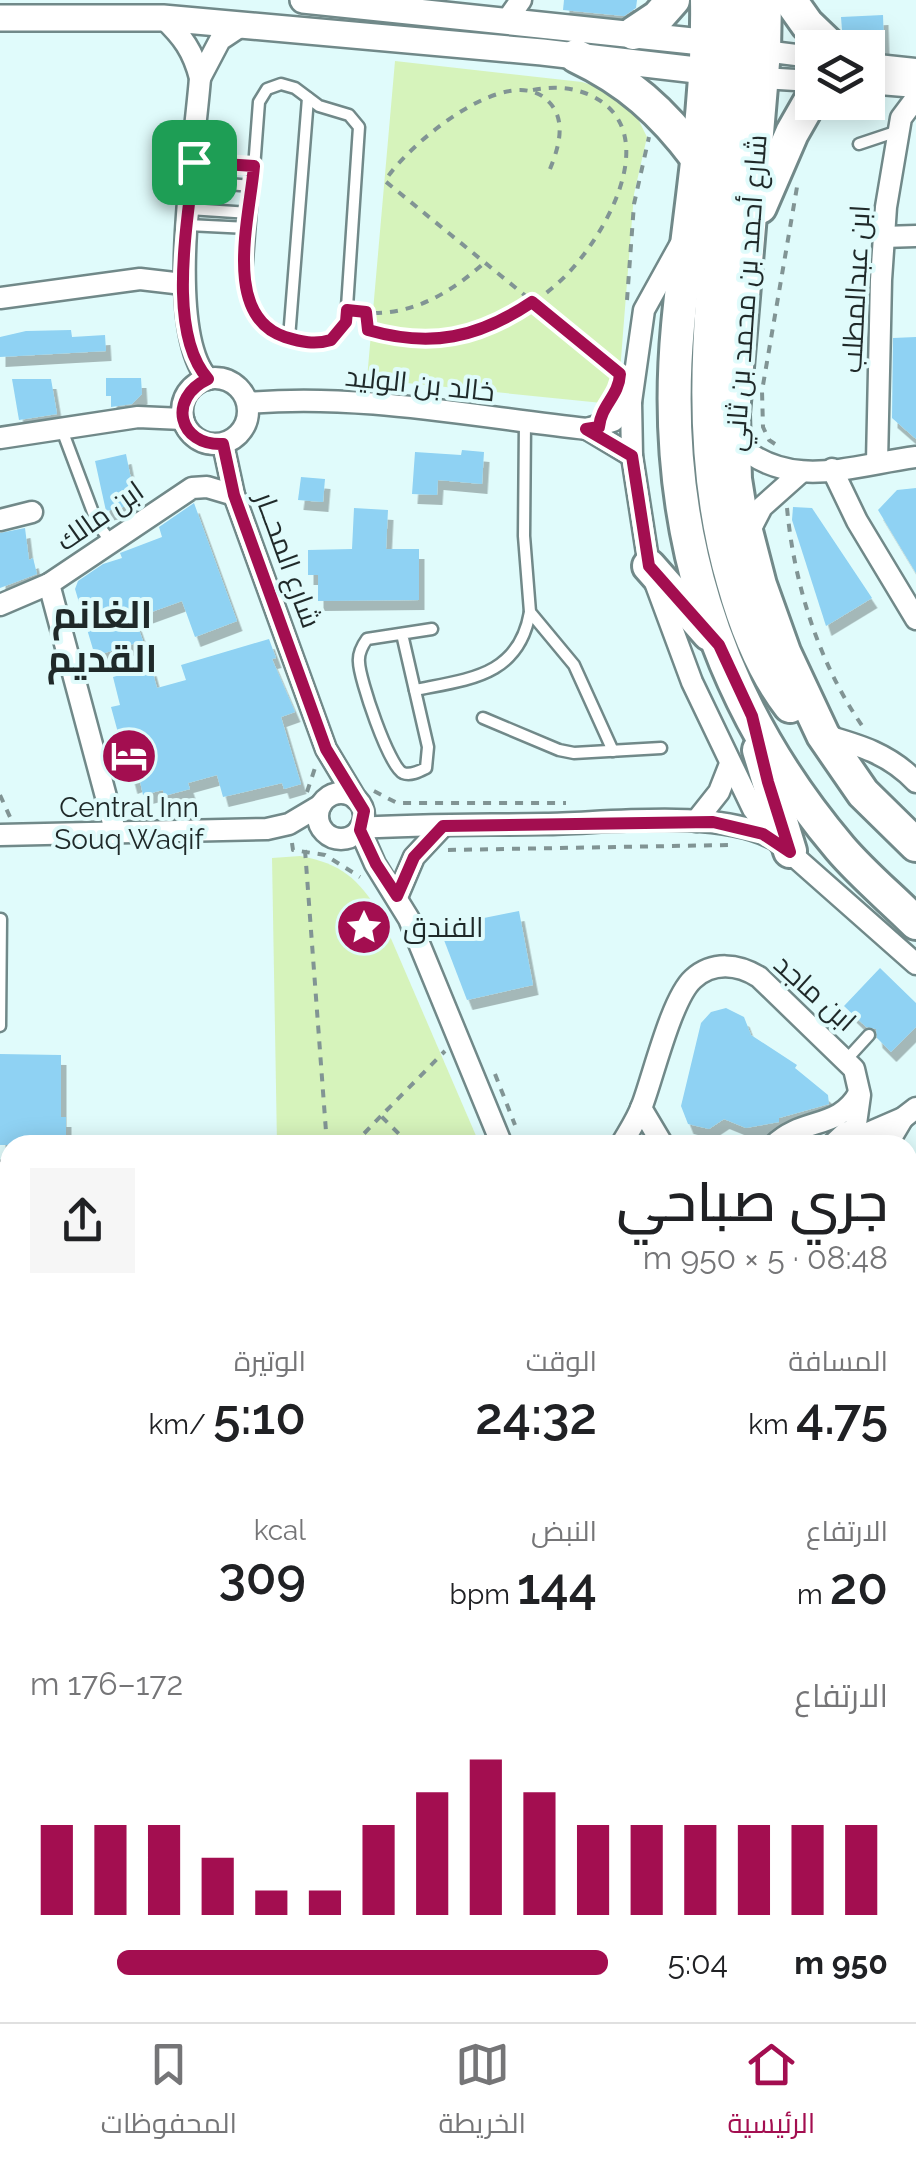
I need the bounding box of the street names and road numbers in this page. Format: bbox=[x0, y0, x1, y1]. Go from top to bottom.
street label: شارع أحمد بن محمد بن ثاني bbox=[717, 133, 779, 453]
street label: ابن عبدالمطلب bbox=[835, 204, 877, 374]
street label: خالد بن الوليد bbox=[344, 360, 496, 408]
street label: ابن مالك bbox=[50, 474, 150, 558]
street label: شارع المحــار bbox=[246, 486, 328, 633]
street label: ابن ماجد bbox=[767, 948, 863, 1038]

